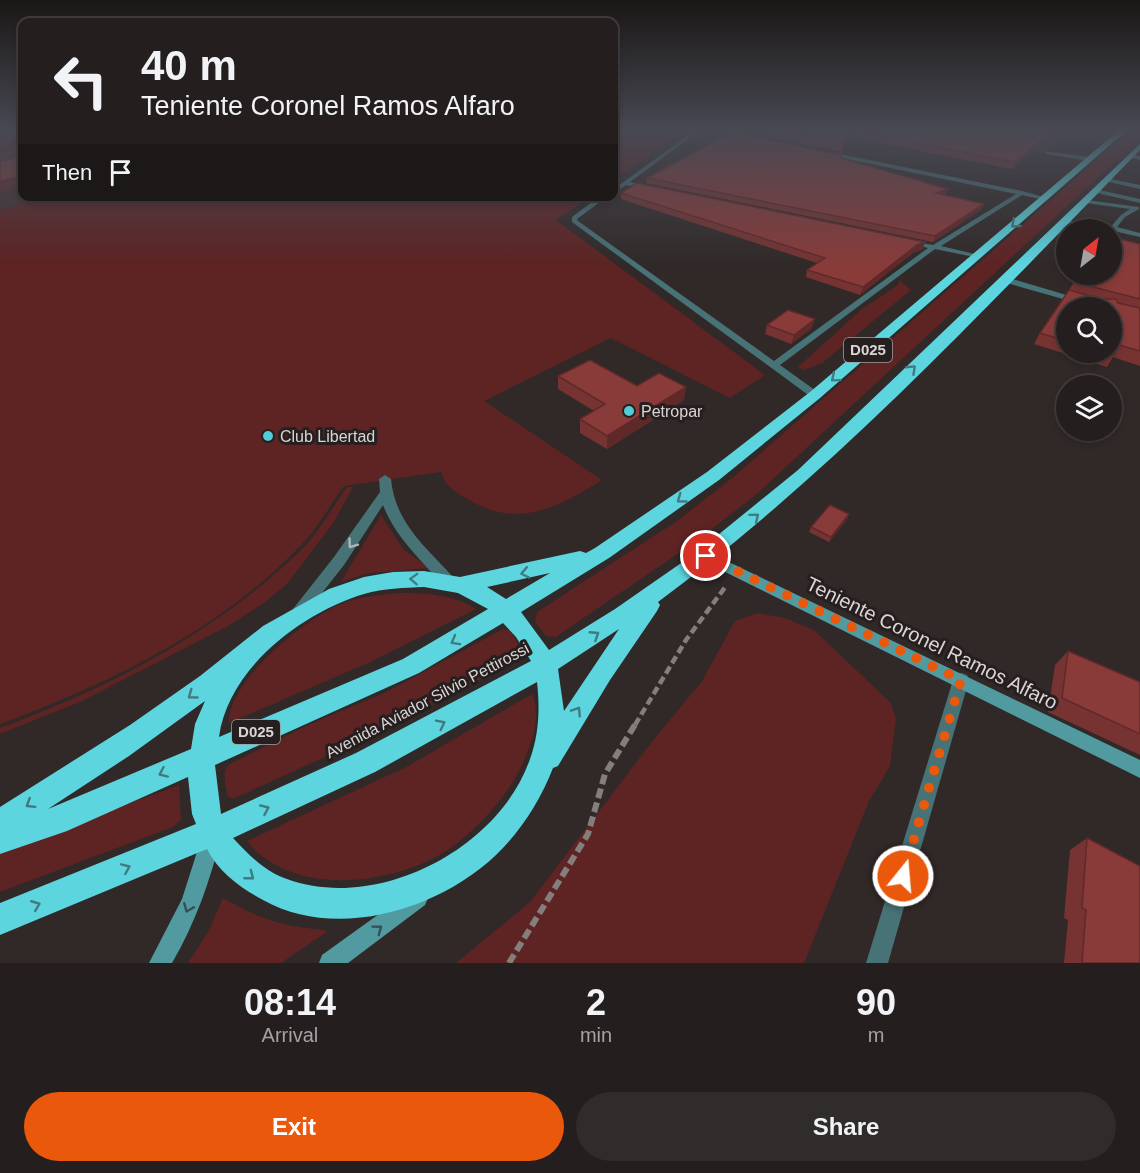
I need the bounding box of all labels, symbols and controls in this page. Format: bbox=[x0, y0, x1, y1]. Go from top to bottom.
icon: left bbox=[42, 42, 120, 120]
text: 40 m bbox=[141, 42, 237, 89]
text: Teniente Coronel Ramos Alfaro bbox=[141, 91, 515, 121]
icon: arrive bbox=[104, 156, 137, 189]
text: Then bbox=[42, 160, 92, 185]
one-way arrow bbox=[1011, 217, 1021, 228]
north arrow bbox=[1056, 219, 1122, 285]
map controls bbox=[1056, 219, 1122, 441]
button: search bbox=[1056, 297, 1122, 363]
road number: D025 bbox=[844, 338, 892, 362]
one-way arrow bbox=[906, 365, 916, 376]
one-way arrow bbox=[831, 371, 842, 382]
button: layers bbox=[1056, 375, 1122, 441]
place label: Petropar bbox=[641, 403, 703, 420]
marker: Petropar bbox=[622, 404, 636, 418]
place label: Club Libertad bbox=[280, 428, 375, 445]
marker: Club Libertad bbox=[261, 429, 275, 443]
one-way arrow bbox=[677, 492, 688, 503]
one-way arrow bbox=[748, 513, 759, 524]
pin bbox=[680, 530, 731, 581]
one-way arrow bbox=[348, 538, 359, 549]
icon: arrive bbox=[689, 539, 722, 572]
one-way arrow bbox=[521, 565, 531, 578]
street label: Teniente Coronel Ramos Alfaro bbox=[803, 572, 1061, 714]
one-way arrow bbox=[410, 573, 419, 585]
one-way arrow bbox=[589, 631, 599, 643]
one-way arrow bbox=[451, 634, 462, 645]
street label: Avenida Aviador Silvio Pettirossi bbox=[323, 639, 532, 761]
one-way arrow bbox=[188, 688, 199, 699]
one-way arrow bbox=[570, 707, 582, 717]
road number: D025 bbox=[232, 720, 280, 744]
one-way arrow bbox=[435, 720, 446, 732]
one-way arrow bbox=[159, 766, 170, 778]
one-way arrow bbox=[26, 797, 37, 808]
one-way arrow bbox=[259, 804, 270, 816]
position arrow bbox=[871, 844, 935, 908]
one-way arrow bbox=[120, 863, 131, 875]
one-way arrow bbox=[243, 869, 254, 880]
one-way arrow bbox=[30, 900, 41, 912]
one-way arrow bbox=[183, 902, 195, 913]
one-way arrow bbox=[371, 926, 382, 937]
text: 08:14 bbox=[244, 982, 336, 1023]
text: 2 bbox=[586, 982, 606, 1023]
text: 90 bbox=[856, 982, 896, 1023]
text: Arrival bbox=[262, 1024, 318, 1046]
text: min bbox=[580, 1024, 612, 1046]
text: m bbox=[868, 1024, 884, 1046]
button: Exit bbox=[24, 1092, 564, 1161]
button: Share bbox=[576, 1092, 1116, 1161]

